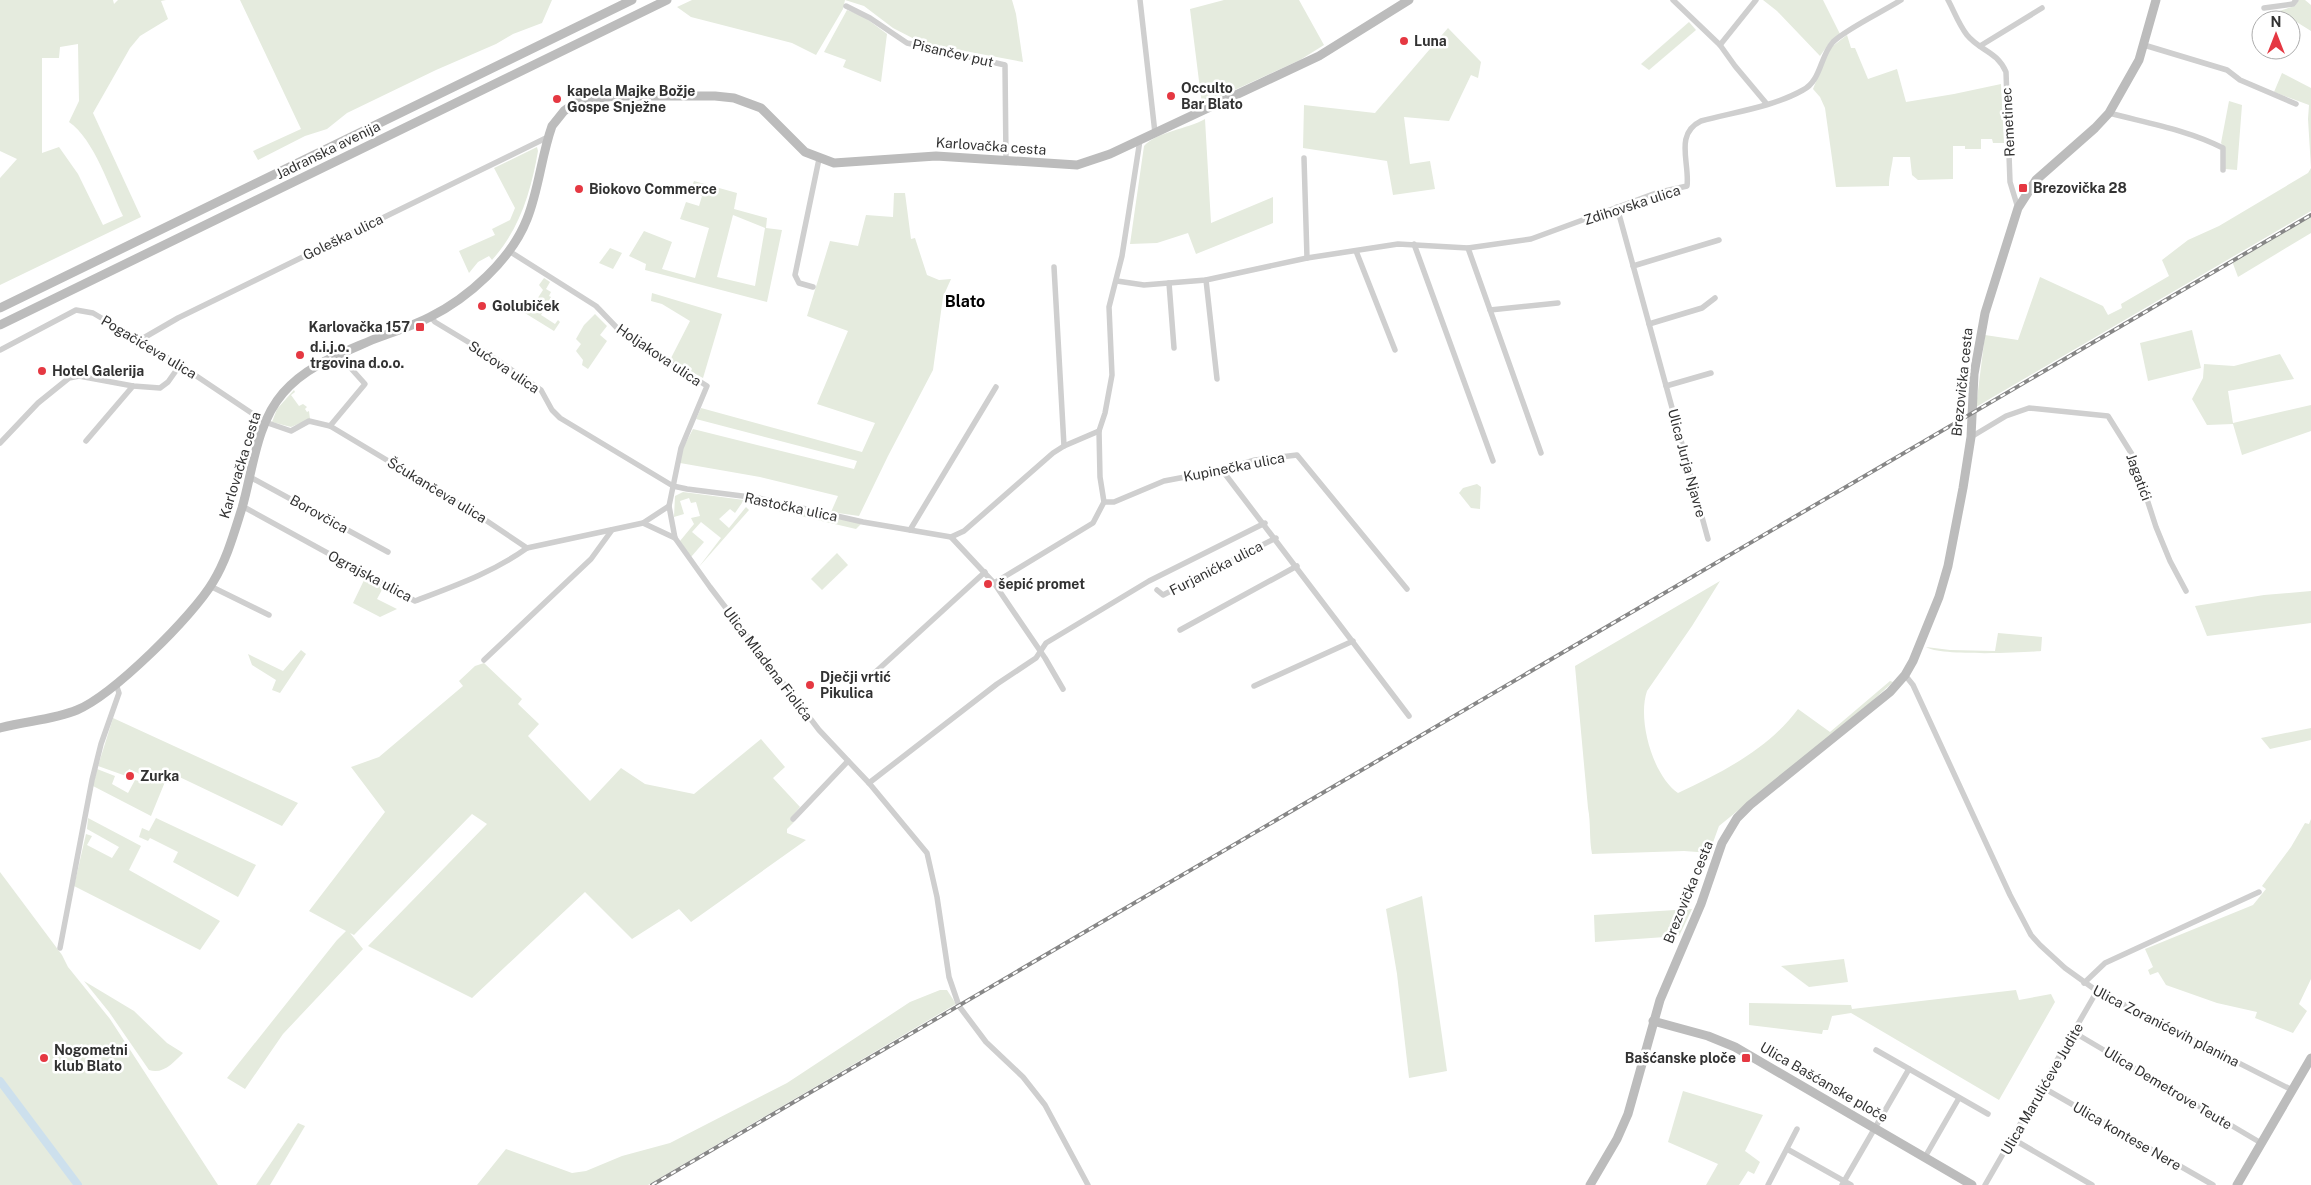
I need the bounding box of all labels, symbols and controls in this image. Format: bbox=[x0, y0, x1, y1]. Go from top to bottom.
north arrow bbox=[2251, 10, 2301, 60]
text: N bbox=[2271, 14, 2281, 30]
place label: Luna bbox=[1414, 33, 1447, 49]
marker: Luna bbox=[1398, 35, 1410, 47]
street label: Pisančev put bbox=[911, 36, 995, 70]
place label: Occulto Bar Blato bbox=[1181, 80, 1243, 112]
place label: kapela Majke Božje Gospe Snježne bbox=[567, 83, 695, 115]
street label: Remetinec bbox=[1998, 87, 2018, 157]
marker: Occulto Bar Blato bbox=[1165, 90, 1177, 102]
marker: kapela Majke Božje Gospe Snježne bbox=[551, 93, 563, 105]
street label: Jadranska avenija bbox=[273, 118, 383, 182]
street label: Karlovačka cesta bbox=[935, 134, 1047, 158]
place label: Brezovička 28 bbox=[2033, 180, 2127, 196]
place label: Biokovo Commerce bbox=[589, 181, 717, 197]
street label: Zdihovska ulica bbox=[1582, 182, 1682, 228]
marker: Brezovička 28 bbox=[2017, 182, 2029, 194]
marker: Biokovo Commerce bbox=[573, 183, 585, 195]
street label: Goleška ulica bbox=[300, 211, 386, 263]
district label: Blato bbox=[945, 292, 985, 311]
place label: Golubiček bbox=[492, 298, 560, 314]
marker: Golubiček bbox=[476, 300, 488, 312]
street label: Pogačićeva ulica bbox=[98, 312, 200, 382]
place label: Karlovačka 157 bbox=[309, 319, 410, 335]
marker: Karlovačka 157 bbox=[414, 321, 426, 333]
street label: Holjakova ulica bbox=[614, 321, 704, 389]
street label: Brezovička cesta bbox=[1948, 327, 1976, 437]
street label: Sućova ulica bbox=[466, 337, 542, 397]
place label: d.i.j.o. trgovina d.o.o. bbox=[310, 339, 404, 371]
marker: d.i.j.o. trgovina d.o.o. bbox=[294, 349, 306, 361]
place label: Hotel Galerija bbox=[52, 363, 144, 379]
marker: Hotel Galerija bbox=[36, 365, 48, 377]
street label: Ulica Jurja Njavre bbox=[1665, 407, 1709, 519]
street label: Karlovačka cesta bbox=[216, 410, 264, 520]
street label: Kupinečka ulica bbox=[1182, 449, 1286, 485]
street label: Jagatići bbox=[2123, 451, 2155, 503]
street label: Šćukančeva ulica bbox=[384, 453, 490, 526]
street label: Rastočka ulica bbox=[743, 489, 839, 525]
street label: Borovčica bbox=[287, 492, 351, 536]
street label: Furjanićka ulica bbox=[1167, 538, 1265, 598]
street label: Ograjska ulica bbox=[325, 547, 415, 605]
place label: šepić promet bbox=[998, 576, 1085, 592]
marker: šepić promet bbox=[982, 578, 994, 590]
street label: Ulica Mladena Fiolića bbox=[720, 604, 816, 724]
place label: Dječji vrtić Pikulica bbox=[820, 669, 891, 701]
marker: Dječji vrtić Pikulica bbox=[804, 679, 816, 691]
place label: Zurka bbox=[140, 768, 179, 784]
marker: Zurka bbox=[124, 770, 136, 782]
street label: Brezovička cesta bbox=[1660, 838, 1716, 946]
street label: Ulica Zoranićevih planina bbox=[2090, 982, 2242, 1070]
street label: Ulica Marulićeve Judite bbox=[1998, 1020, 2086, 1158]
street label: Ulica Bašćanske ploče bbox=[1757, 1039, 1891, 1125]
place label: Nogometni klub Blato bbox=[54, 1042, 128, 1074]
street label: Ulica Demetrove Teute bbox=[2101, 1043, 2235, 1133]
place label: Bašćanske ploče bbox=[1625, 1050, 1736, 1066]
marker: Nogometni klub Blato bbox=[38, 1052, 50, 1064]
marker: Bašćanske ploče bbox=[1740, 1052, 1752, 1064]
street label: Ulica kontese Nere bbox=[2070, 1098, 2184, 1174]

